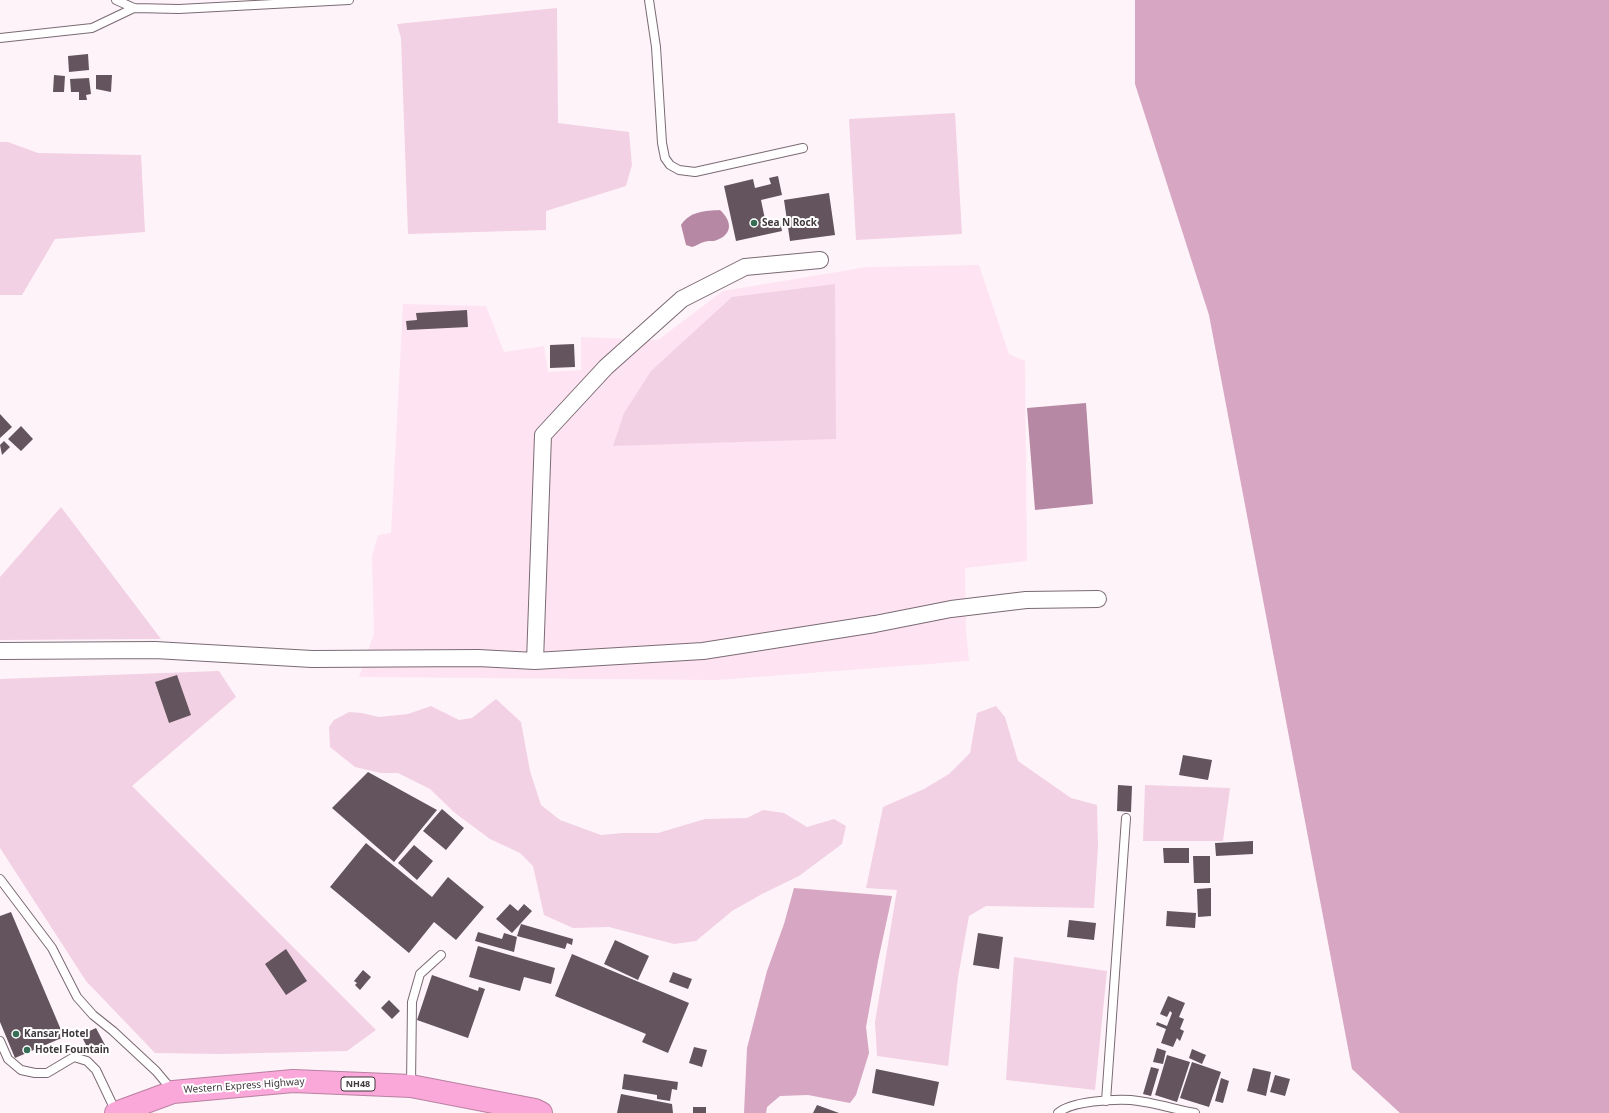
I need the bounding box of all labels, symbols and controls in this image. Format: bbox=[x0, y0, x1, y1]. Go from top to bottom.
place label: Sea N Rock bbox=[762, 217, 817, 229]
marker: Sea N Rock bbox=[749, 218, 759, 228]
place label: Kansar Hotel bbox=[24, 1028, 88, 1040]
marker: Kansar Hotel bbox=[11, 1029, 21, 1039]
place label: Hotel Fountain bbox=[35, 1044, 109, 1056]
marker: Hotel Fountain bbox=[22, 1045, 32, 1055]
street label: Western Express Highway bbox=[183, 1076, 305, 1096]
road number: NH48 bbox=[341, 1077, 375, 1091]

